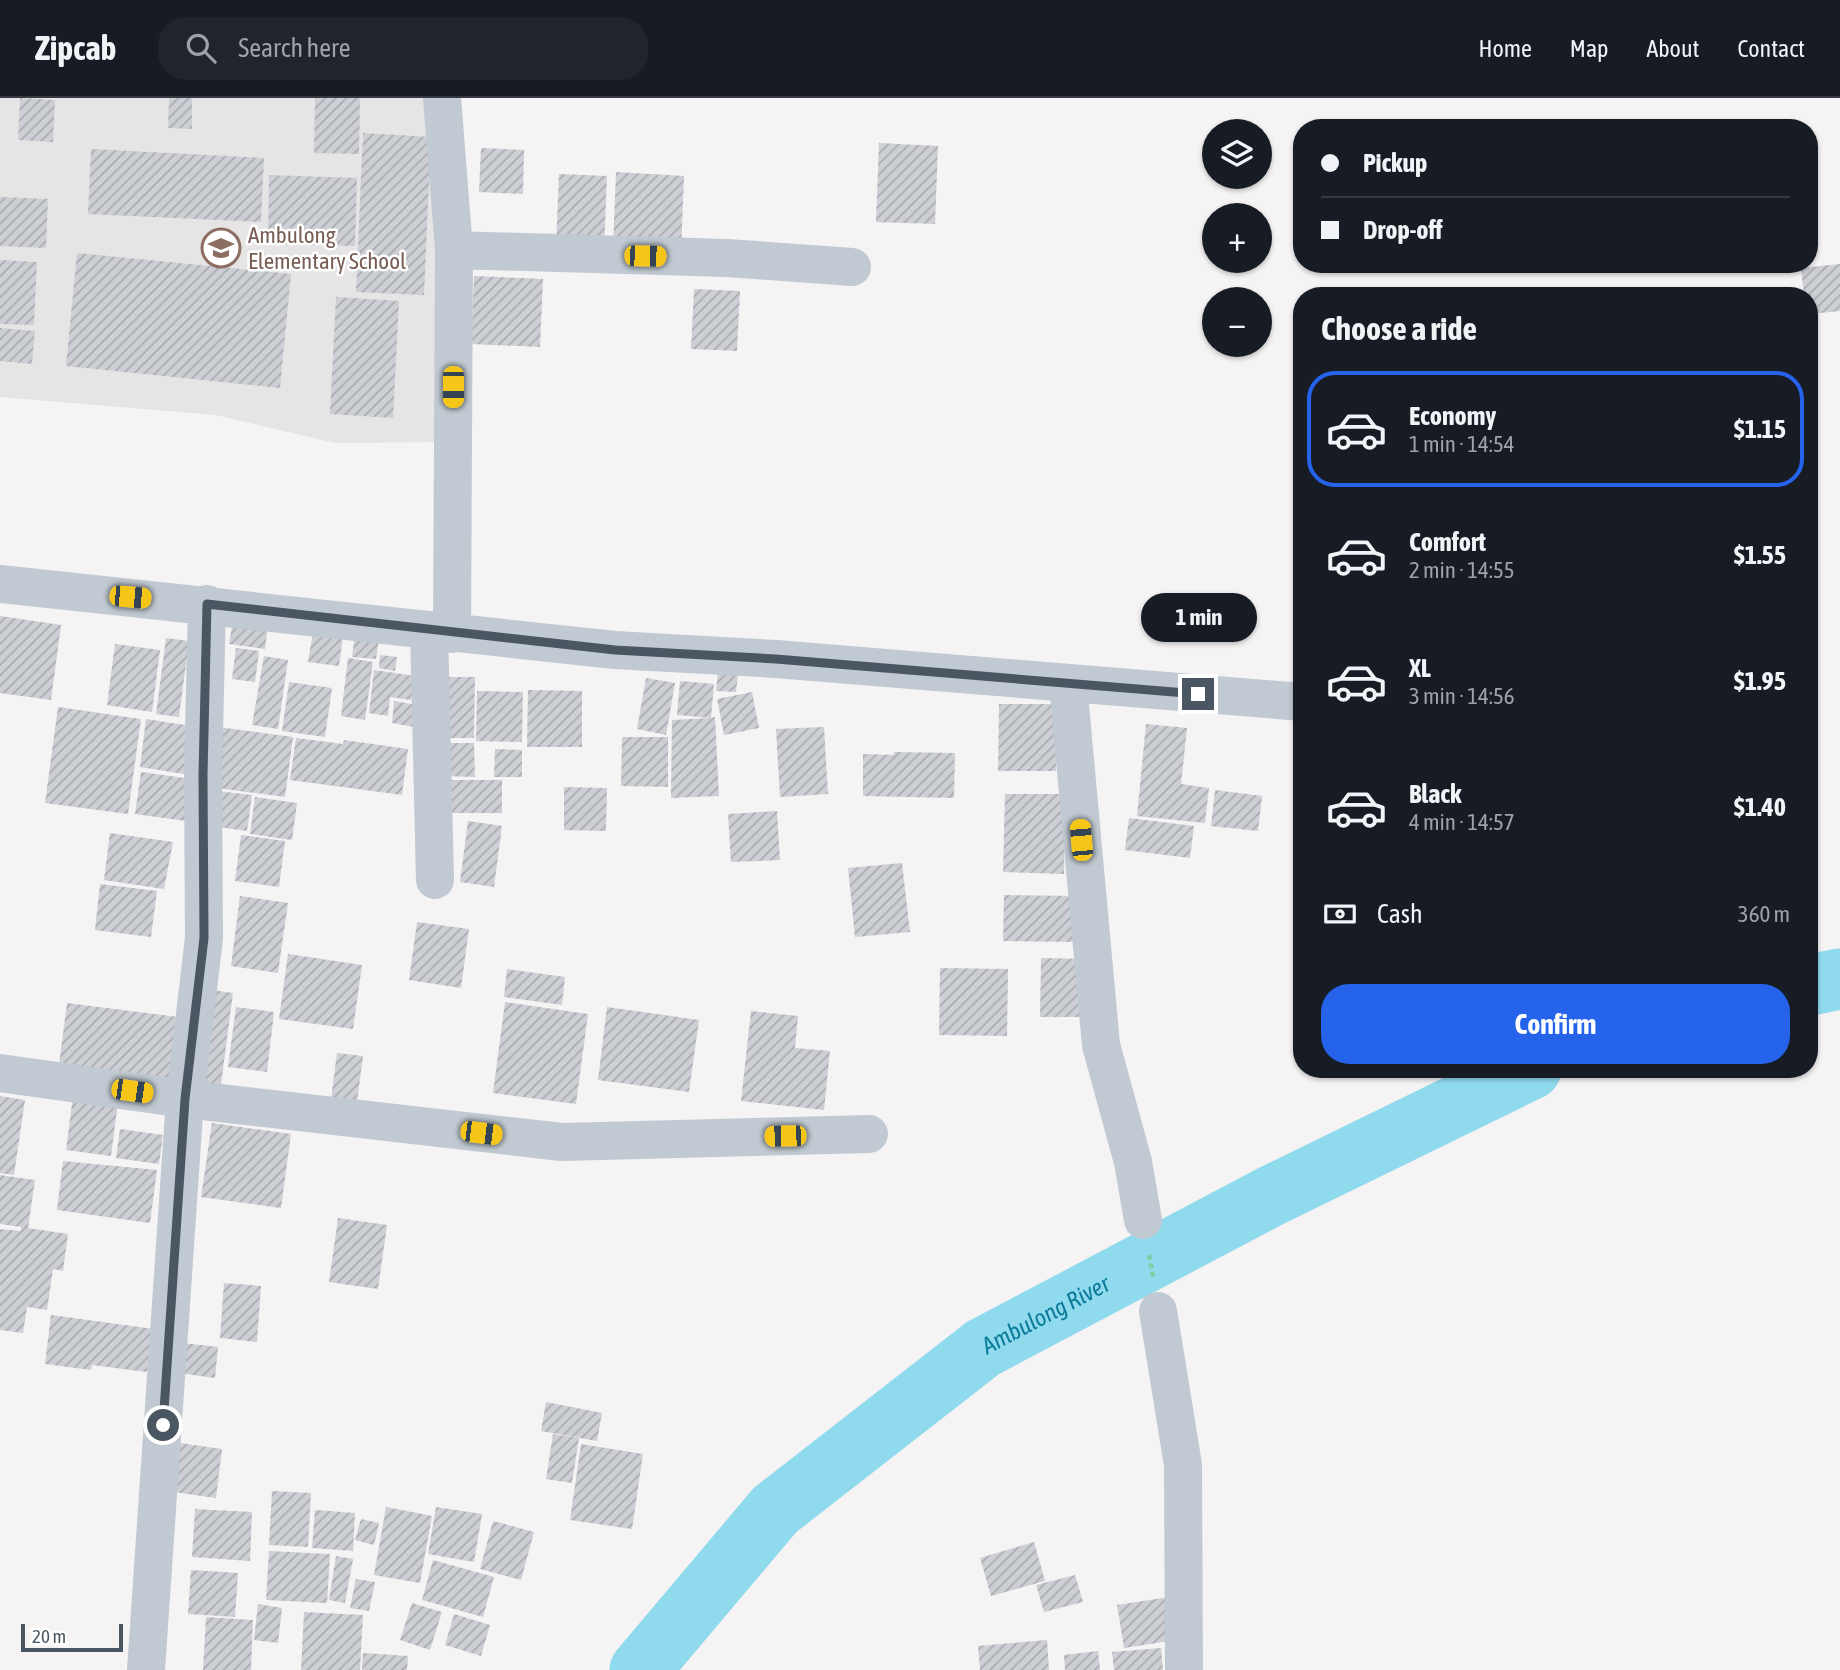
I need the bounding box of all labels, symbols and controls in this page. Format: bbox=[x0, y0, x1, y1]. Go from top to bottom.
search box bbox=[158, 17, 648, 80]
text: Zipcab bbox=[35, 29, 116, 67]
icon: search bbox=[182, 29, 220, 67]
text: Search here bbox=[238, 33, 350, 63]
text: Home bbox=[1478, 35, 1532, 62]
text: Map bbox=[1570, 35, 1608, 62]
text: About bbox=[1646, 35, 1699, 62]
text: Contact bbox=[1737, 35, 1805, 62]
map controls bbox=[1202, 119, 1272, 357]
button: layers bbox=[1202, 119, 1272, 189]
text: Pickup bbox=[1363, 148, 1427, 178]
button: + bbox=[1202, 203, 1272, 273]
text: Drop-off bbox=[1363, 215, 1443, 245]
place label: Ambulong Elementary School bbox=[248, 222, 406, 274]
school or university icon: Ambulong Elementary School bbox=[200, 227, 242, 269]
car bbox=[624, 245, 667, 267]
button: − bbox=[1202, 287, 1272, 357]
text: Choose a ride bbox=[1321, 310, 1477, 347]
car bbox=[443, 366, 464, 408]
icon: car bbox=[1325, 398, 1388, 461]
text: Economy bbox=[1409, 401, 1496, 431]
text: $1.15 bbox=[1734, 414, 1786, 444]
text: 1 min · 14:54 bbox=[1409, 431, 1515, 457]
icon: car bbox=[1325, 524, 1388, 587]
text: Comfort bbox=[1409, 527, 1486, 557]
text: $1.55 bbox=[1734, 540, 1786, 570]
text: 2 min · 14:55 bbox=[1409, 557, 1515, 583]
car bbox=[109, 585, 152, 609]
callout: 1 min bbox=[1140, 592, 1256, 642]
text: 1 min bbox=[1176, 604, 1222, 630]
icon: car bbox=[1325, 650, 1388, 713]
text: XL bbox=[1409, 653, 1431, 683]
text: $1.95 bbox=[1734, 666, 1786, 696]
route end bbox=[1182, 678, 1214, 710]
text: 3 min · 14:56 bbox=[1409, 683, 1515, 709]
icon: car bbox=[1325, 776, 1388, 839]
text: Black bbox=[1409, 779, 1461, 809]
text: $1.40 bbox=[1734, 792, 1786, 822]
text: 4 min · 14:57 bbox=[1409, 809, 1515, 835]
car bbox=[1069, 818, 1094, 862]
icon: cash bbox=[1321, 895, 1359, 933]
text: Cash bbox=[1377, 899, 1423, 929]
text: 360 m bbox=[1738, 901, 1790, 927]
button: Confirm bbox=[1321, 984, 1790, 1064]
car bbox=[110, 1078, 155, 1104]
car bbox=[459, 1120, 504, 1146]
car bbox=[764, 1125, 807, 1147]
water label: Ambulong River bbox=[976, 1269, 1115, 1360]
route start bbox=[147, 1409, 179, 1441]
scale bar bbox=[21, 1621, 122, 1653]
text: 20 m bbox=[32, 1625, 66, 1647]

